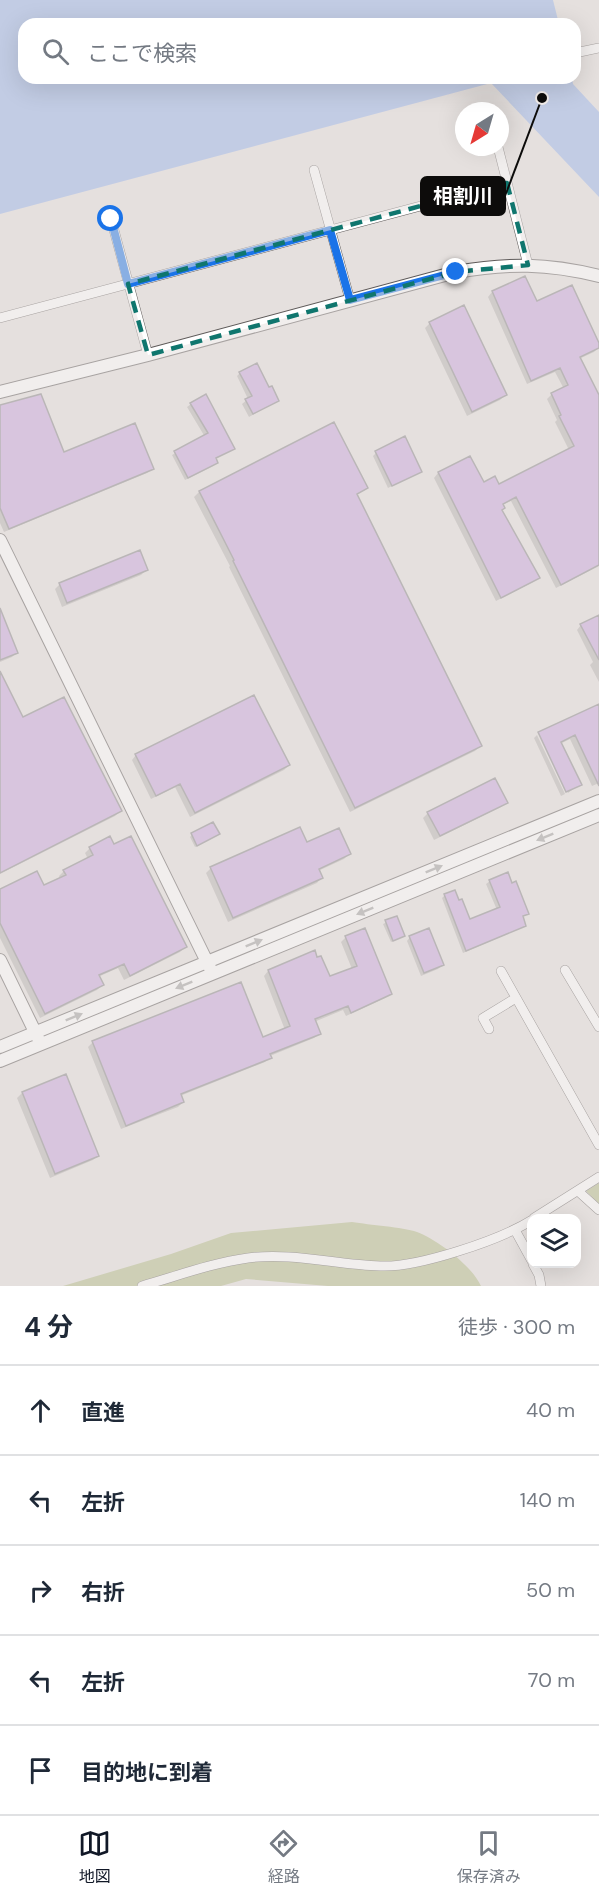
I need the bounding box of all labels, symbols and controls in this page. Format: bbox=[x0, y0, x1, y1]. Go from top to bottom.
search box bbox=[18, 18, 581, 84]
icon: search bbox=[39, 35, 72, 68]
text: ここで検索 bbox=[87, 39, 197, 68]
north arrow bbox=[455, 102, 509, 156]
callout: 相割川 bbox=[421, 177, 505, 215]
text: 相割川 bbox=[433, 183, 493, 209]
route start bbox=[97, 205, 123, 231]
route end bbox=[442, 258, 468, 284]
one-way arrow bbox=[536, 833, 554, 842]
one-way arrow bbox=[426, 864, 444, 874]
one-way arrow bbox=[355, 906, 373, 916]
one-way arrow bbox=[245, 938, 263, 947]
one-way arrow bbox=[175, 980, 193, 990]
one-way arrow bbox=[65, 1012, 83, 1022]
map controls bbox=[527, 1214, 581, 1268]
button: layers bbox=[527, 1214, 581, 1268]
text: 4 分 bbox=[24, 1310, 73, 1344]
text: 徒歩 · 300 m bbox=[458, 1314, 575, 1340]
icon: ahead bbox=[24, 1394, 57, 1427]
text: 40 m bbox=[526, 1397, 575, 1423]
text: 直進 bbox=[81, 1398, 125, 1427]
icon: left bbox=[24, 1484, 57, 1517]
text: 140 m bbox=[520, 1487, 575, 1513]
text: 左折 bbox=[81, 1488, 125, 1517]
icon: right bbox=[24, 1574, 57, 1607]
text: 50 m bbox=[526, 1577, 575, 1603]
text: 右折 bbox=[81, 1578, 125, 1607]
icon: left bbox=[24, 1664, 57, 1697]
text: 70 m bbox=[528, 1667, 575, 1693]
text: 左折 bbox=[81, 1668, 125, 1697]
icon: arrive bbox=[24, 1754, 57, 1787]
text: 目的地に到着 bbox=[81, 1758, 213, 1787]
tab: 地図 bbox=[78, 1827, 111, 1887]
tab: 経路 bbox=[267, 1827, 300, 1887]
tab: 保存済み bbox=[457, 1827, 521, 1887]

